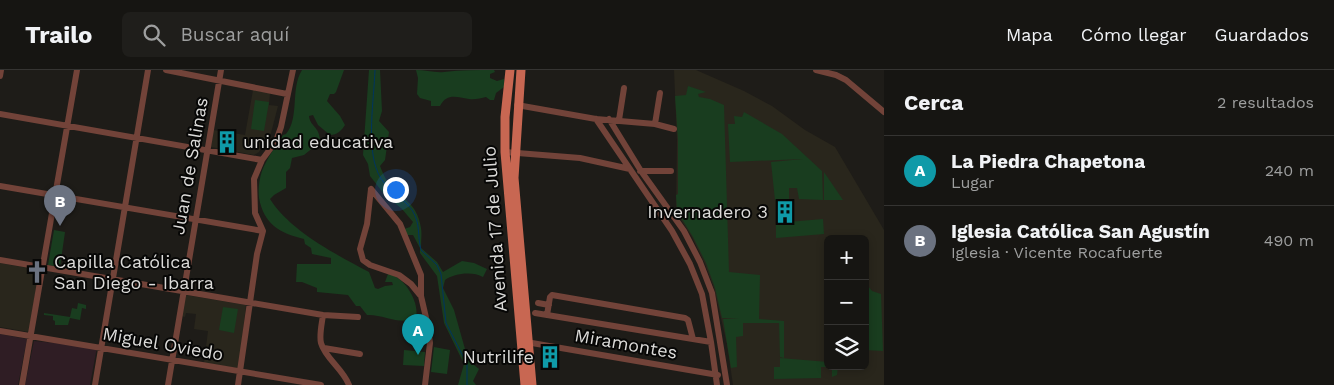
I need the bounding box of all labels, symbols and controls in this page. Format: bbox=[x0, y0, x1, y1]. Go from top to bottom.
search box bbox=[122, 12, 472, 57]
text: Trailo bbox=[25, 21, 92, 49]
icon: search bbox=[140, 21, 168, 49]
text: Buscar aquí bbox=[180, 23, 289, 46]
text: Mapa bbox=[1006, 24, 1053, 45]
text: Cómo llegar bbox=[1081, 24, 1187, 45]
text: Guardados bbox=[1215, 24, 1309, 45]
text: Cerca bbox=[904, 90, 963, 115]
text: 2 resultados bbox=[1217, 93, 1314, 112]
street label: Juan de Salinas bbox=[167, 96, 212, 236]
building icon: unidad educativa bbox=[214, 129, 240, 155]
place label: unidad educativa bbox=[243, 131, 393, 152]
street label: Avenida 17 de Julio bbox=[478, 145, 511, 313]
text: La Piedra Chapetona bbox=[951, 150, 1145, 173]
text: A bbox=[915, 161, 925, 180]
text: 240 m bbox=[1265, 161, 1314, 180]
text: Lugar bbox=[951, 173, 994, 192]
your location bbox=[383, 177, 409, 203]
pin: B bbox=[44, 185, 76, 226]
building icon: Invernadero 3 bbox=[772, 199, 798, 225]
place label: Invernadero 3 bbox=[647, 201, 768, 222]
text: Iglesia Católica San Agustín bbox=[951, 220, 1210, 243]
text: B bbox=[915, 231, 925, 250]
text: 490 m bbox=[1264, 231, 1314, 250]
map controls bbox=[824, 235, 869, 370]
button: + bbox=[824, 235, 869, 280]
text: Iglesia · Vicente Rocafuerte bbox=[951, 243, 1163, 262]
place label: Capilla Católica San Diego - Ibarra bbox=[54, 251, 214, 293]
church icon: Capilla Católica San Diego - Ibarra bbox=[24, 259, 50, 285]
button: − bbox=[824, 280, 869, 325]
pin: A bbox=[402, 314, 434, 355]
street label: Miguel Oviedo bbox=[101, 323, 225, 364]
street label: Miramontes bbox=[573, 324, 679, 363]
button: layers bbox=[824, 325, 869, 370]
building icon: Nutrilife bbox=[537, 344, 563, 370]
place label: Nutrilife bbox=[463, 346, 534, 367]

